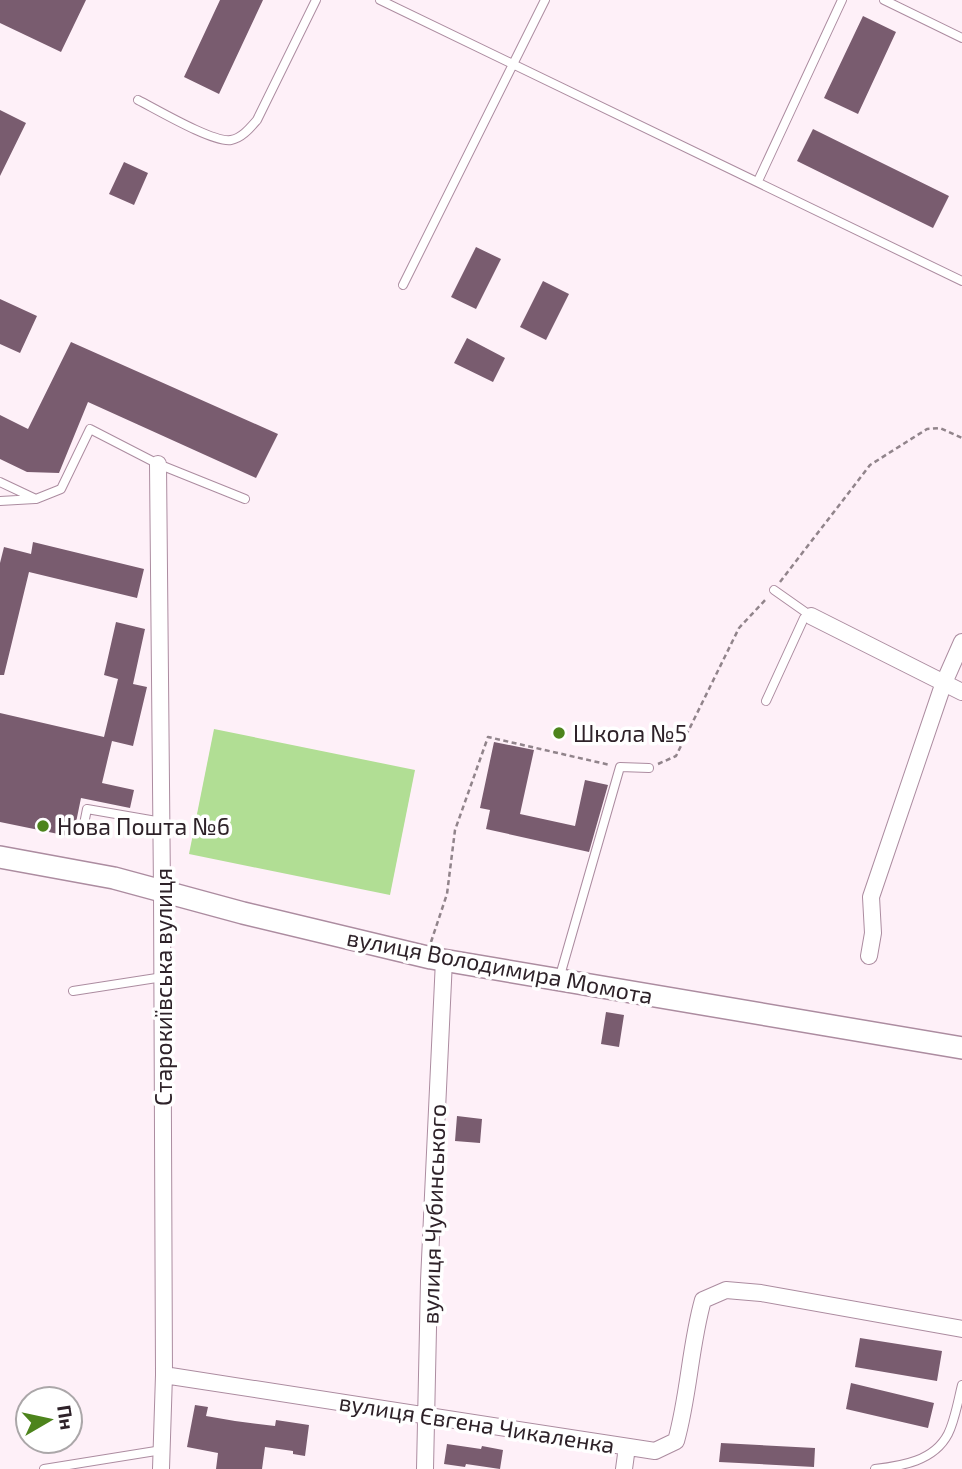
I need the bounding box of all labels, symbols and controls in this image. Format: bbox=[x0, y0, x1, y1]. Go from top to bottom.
place label: Школа №5 bbox=[573, 719, 687, 747]
marker: Школа №5 bbox=[551, 725, 567, 741]
place label: Нова Пошта №6 bbox=[57, 812, 230, 840]
marker: Нова Пошта №6 bbox=[35, 818, 51, 834]
street label: Старокиївська вулиця bbox=[149, 868, 178, 1106]
street label: вулиця Володимира Момота bbox=[344, 923, 655, 1010]
street label: вулиця Чубинського bbox=[415, 1103, 452, 1325]
north arrow bbox=[14, 1385, 84, 1455]
street label: вулиця Євгена Чикаленка bbox=[337, 1387, 617, 1460]
text: Пн bbox=[53, 1403, 80, 1431]

